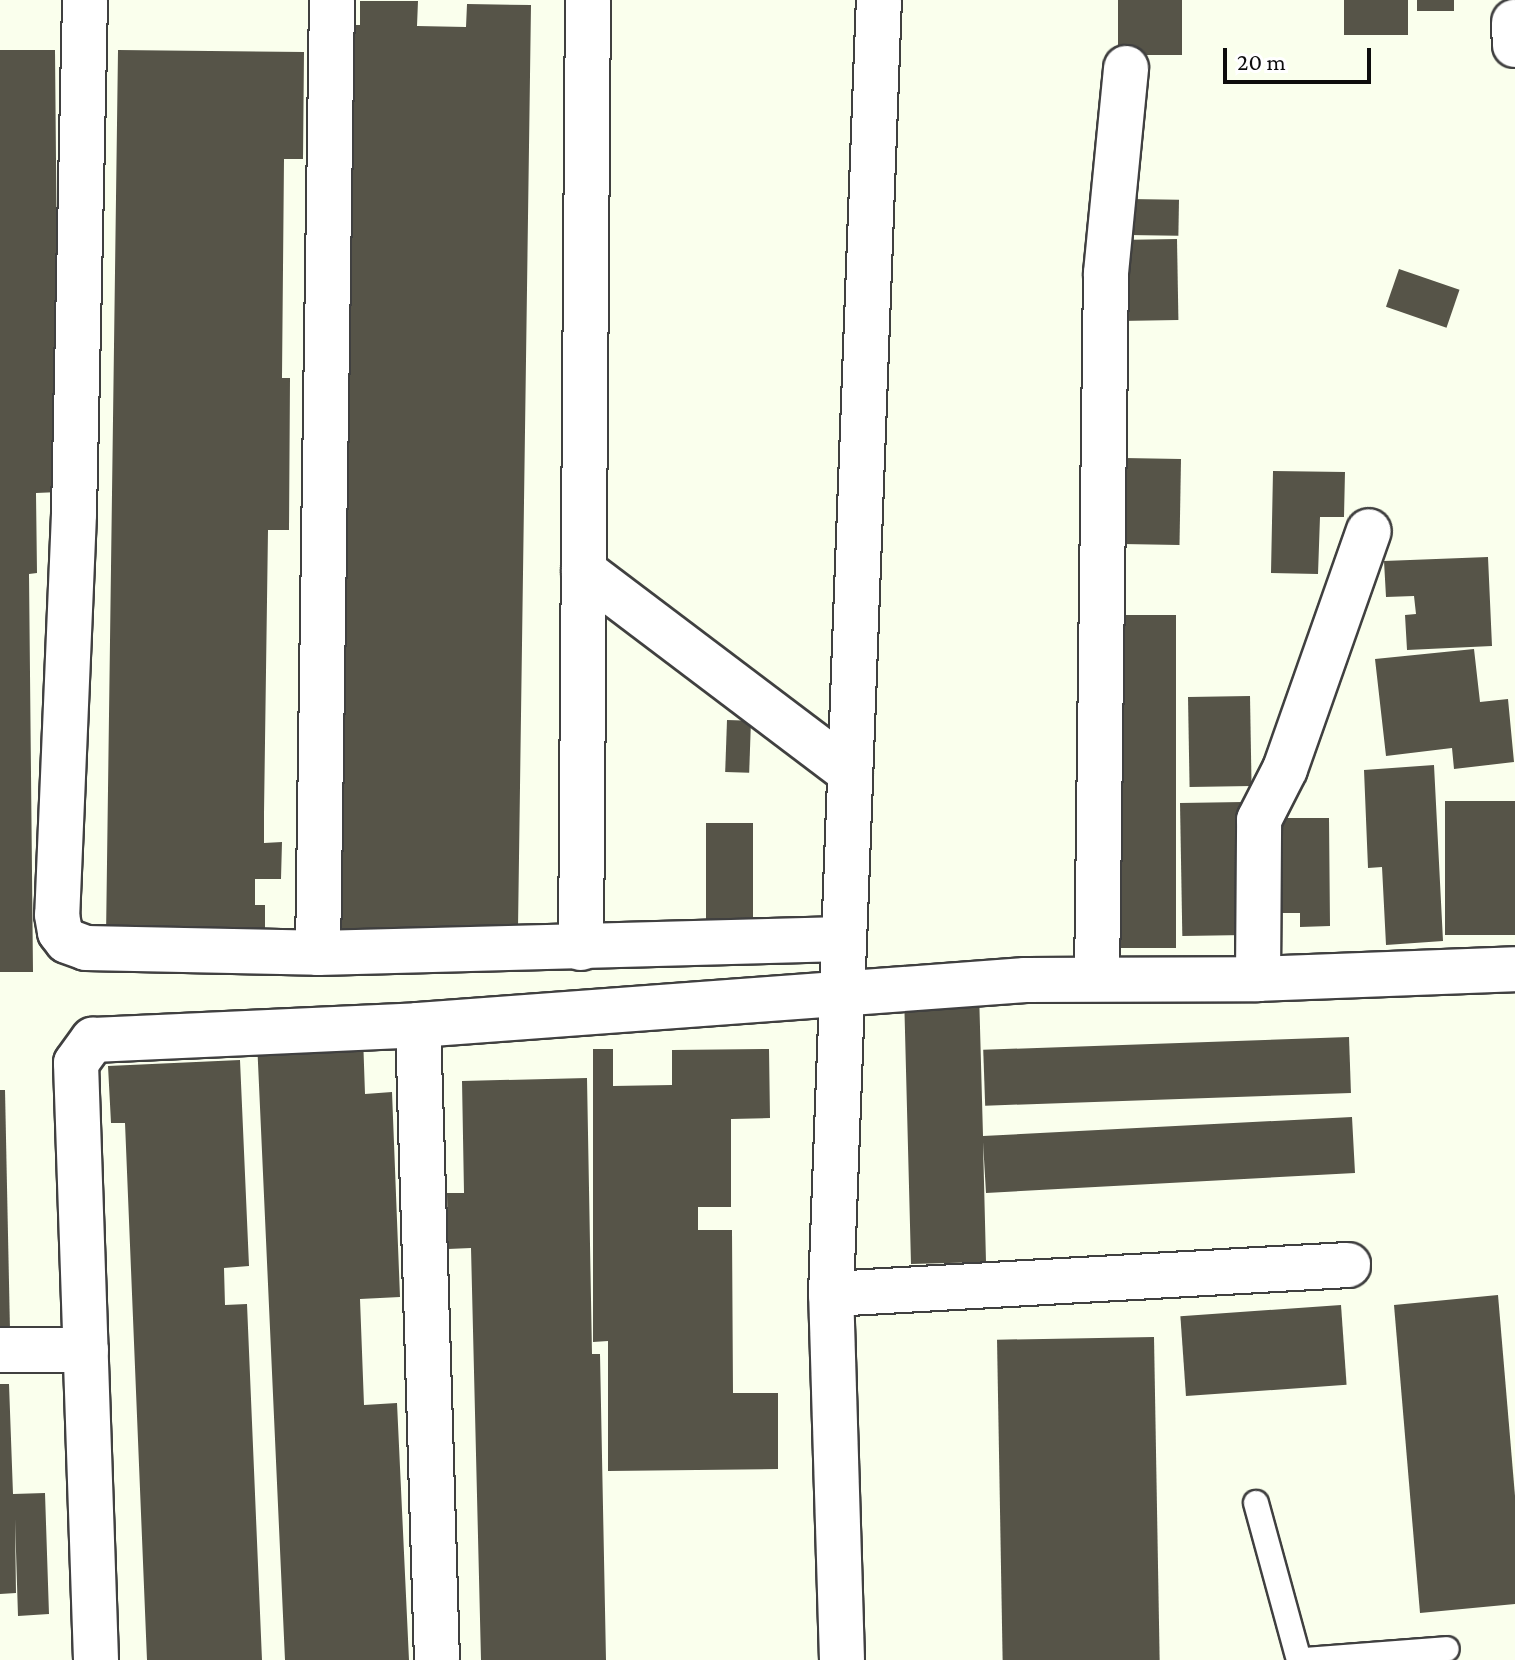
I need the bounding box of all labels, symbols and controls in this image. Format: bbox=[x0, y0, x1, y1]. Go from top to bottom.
scale bar bbox=[1227, 32, 1375, 82]
text: 20 m bbox=[1237, 48, 1286, 75]

